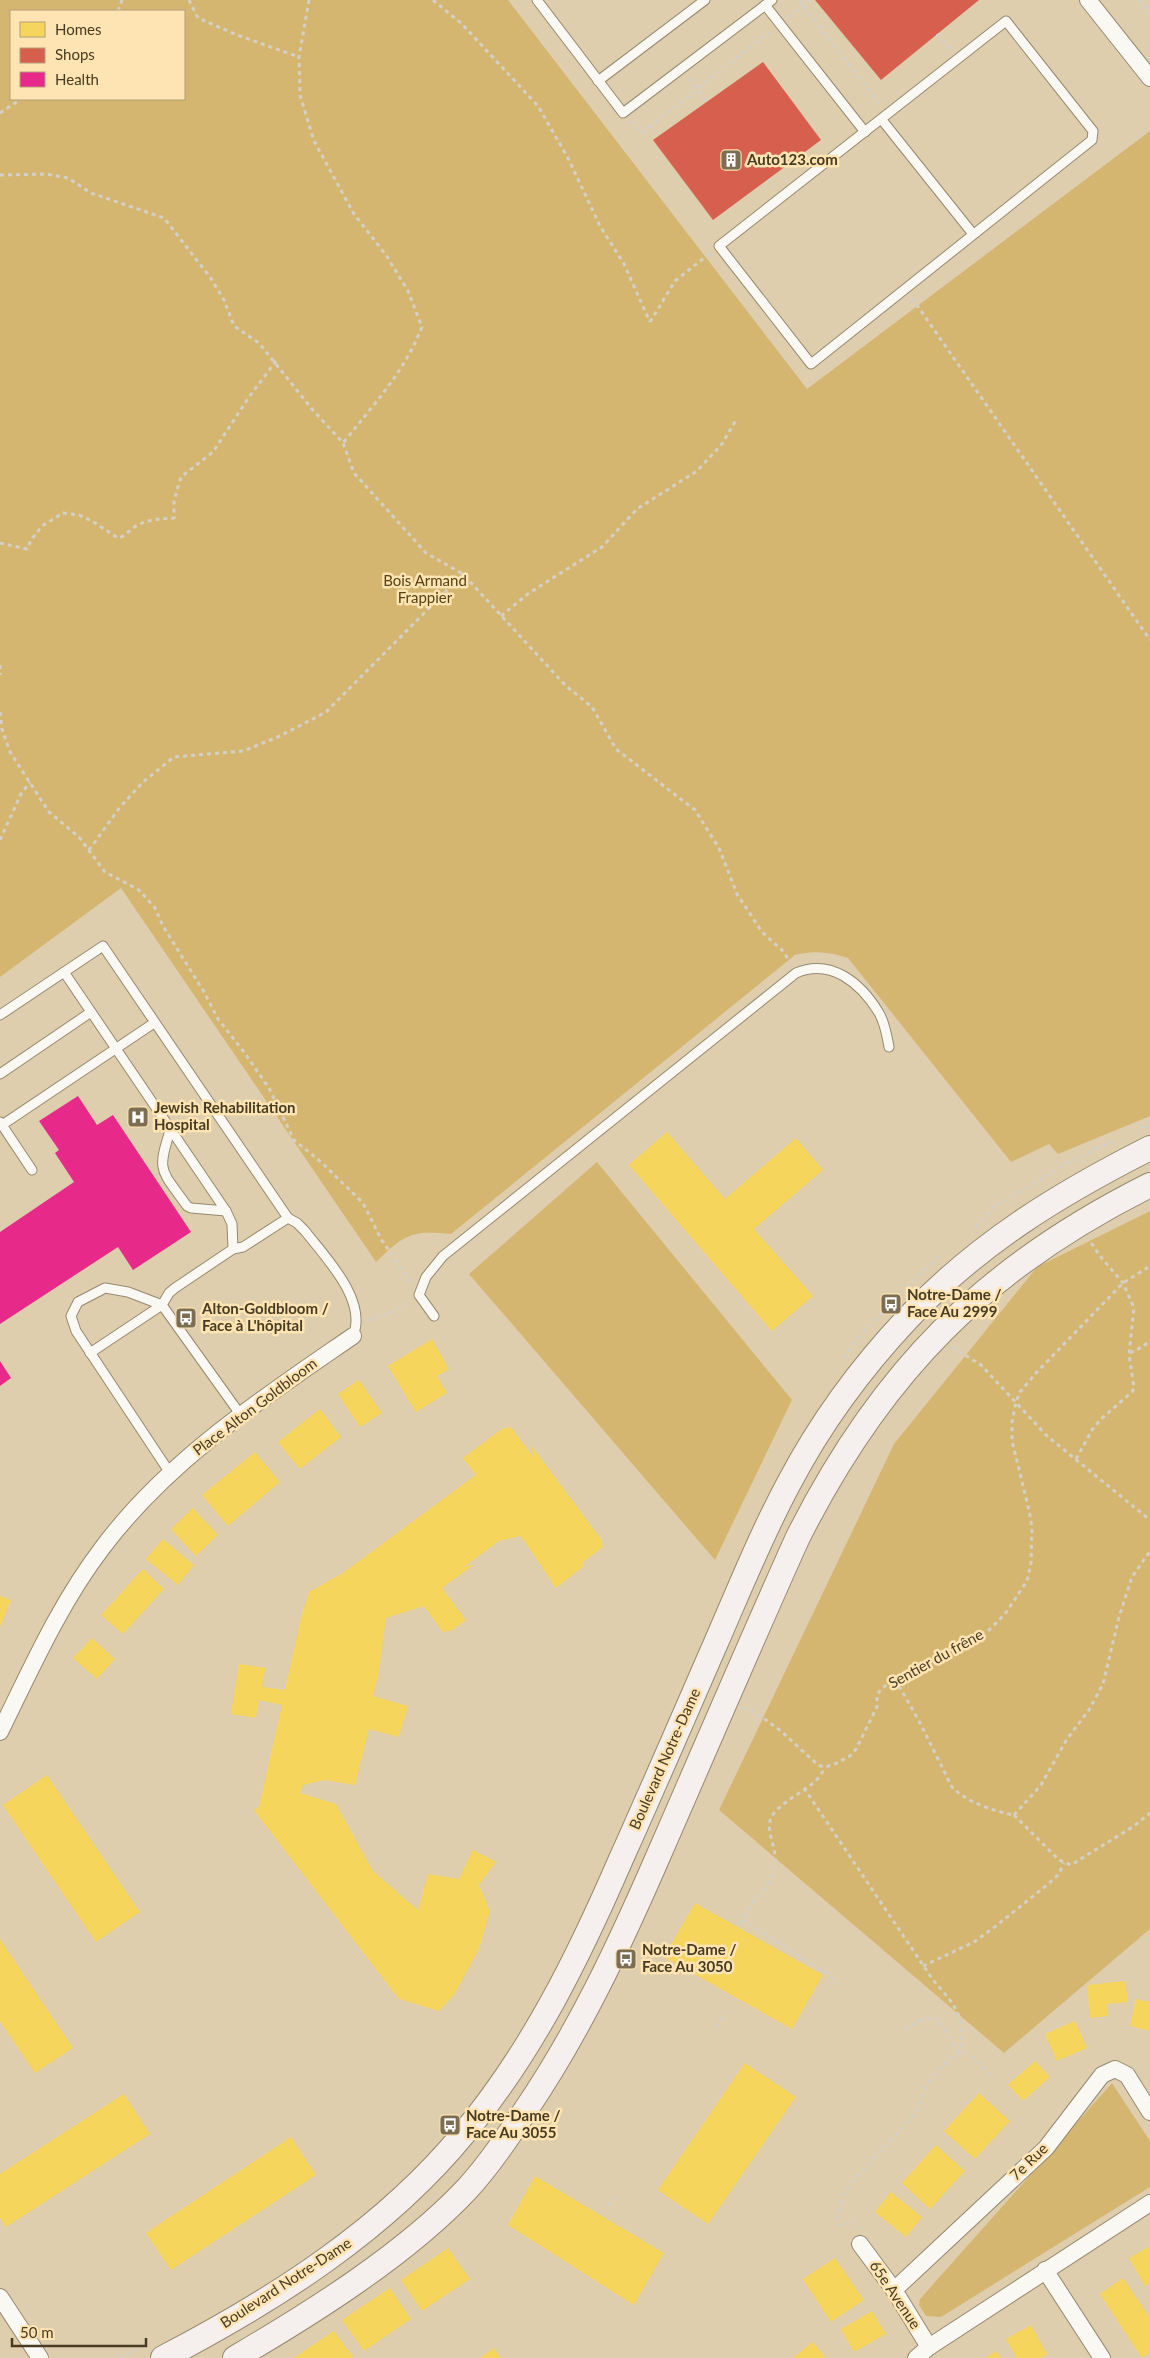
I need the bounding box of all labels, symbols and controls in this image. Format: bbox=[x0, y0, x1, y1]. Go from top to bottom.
legend bbox=[10, 10, 185, 100]
text: Homes bbox=[55, 20, 101, 38]
text: Shops bbox=[55, 45, 95, 63]
text: Health bbox=[55, 70, 99, 88]
building icon: Auto123.com bbox=[719, 148, 743, 172]
place label: Auto123.com bbox=[746, 150, 838, 168]
park label: Bois Armand Frappier bbox=[383, 571, 467, 606]
place label: Jewish Rehabilitation Hospital bbox=[154, 1098, 296, 1133]
hospital icon: Jewish Rehabilitation Hospital bbox=[126, 1105, 150, 1129]
place label: Notre-Dame / Face Au 2999 bbox=[907, 1285, 1001, 1320]
bus stop icon: Notre-Dame / Face Au 2999 bbox=[879, 1292, 903, 1316]
place label: Alton-Goldbloom / Face à L'hôpital bbox=[201, 1299, 329, 1334]
bus stop icon: Alton-Goldbloom / Face à L'hôpital bbox=[174, 1306, 198, 1330]
street label: Place Alton Goldbloom bbox=[189, 1354, 320, 1459]
street label: Sentier du frêne bbox=[885, 1625, 986, 1692]
street label: Boulevard Notre-Dame bbox=[625, 1685, 703, 1832]
place label: Notre-Dame / Face Au 3050 bbox=[642, 1940, 736, 1975]
bus stop icon: Notre-Dame / Face Au 3050 bbox=[614, 1947, 638, 1971]
place label: Notre-Dame / Face Au 3055 bbox=[466, 2106, 560, 2141]
bus stop icon: Notre-Dame / Face Au 3055 bbox=[438, 2113, 462, 2137]
street label: 7e Rue bbox=[1006, 2139, 1051, 2184]
street label: Boulevard Notre-Dame bbox=[217, 2233, 354, 2331]
street label: 65e Avenue bbox=[866, 2257, 925, 2332]
scale bar bbox=[12, 2316, 146, 2348]
text: 50 m bbox=[20, 2323, 54, 2341]

